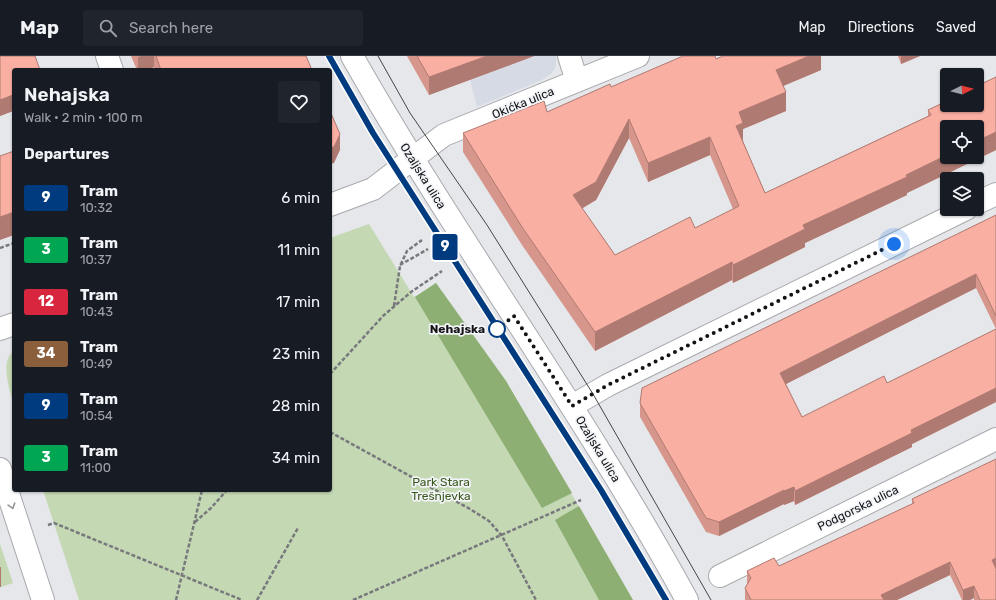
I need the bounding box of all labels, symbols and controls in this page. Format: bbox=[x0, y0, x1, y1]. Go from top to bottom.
search box bbox=[83, 10, 363, 46]
text: Map bbox=[20, 16, 59, 39]
icon: search bbox=[97, 17, 119, 39]
text: Search here bbox=[129, 19, 213, 37]
text: Map bbox=[799, 19, 826, 36]
text: Directions bbox=[848, 19, 914, 36]
text: Saved bbox=[936, 19, 976, 36]
north arrow bbox=[940, 68, 984, 112]
map controls bbox=[940, 68, 984, 216]
button: heart bbox=[278, 81, 320, 123]
text: Nehajska bbox=[24, 83, 110, 106]
street label: Okićka ulica bbox=[490, 84, 556, 122]
text: Walk · 2 min · 100 m bbox=[24, 110, 143, 125]
button: locate bbox=[940, 120, 984, 164]
street label: Ozaljska ulica bbox=[397, 141, 449, 211]
text: Departures bbox=[24, 145, 109, 163]
button: layers bbox=[940, 172, 984, 216]
text: Tram bbox=[80, 182, 118, 200]
text: 9 bbox=[42, 189, 50, 206]
text: 6 min bbox=[281, 189, 320, 207]
text: 10:32 bbox=[80, 200, 113, 215]
text: Tram bbox=[80, 234, 118, 252]
line badge: 9 bbox=[432, 234, 458, 260]
your location bbox=[884, 234, 904, 254]
text: 9 bbox=[441, 238, 449, 255]
text: 3 bbox=[41, 241, 51, 258]
text: 11 min bbox=[277, 241, 320, 259]
text: 10:37 bbox=[80, 252, 112, 267]
text: Tram bbox=[80, 286, 118, 304]
text: 12 bbox=[38, 293, 54, 310]
text: 17 min bbox=[276, 293, 320, 311]
text: 10:43 bbox=[80, 304, 113, 319]
marker: Nehajska bbox=[488, 320, 506, 338]
place label: Nehajska bbox=[430, 322, 485, 336]
text: Tram bbox=[80, 338, 118, 356]
text: 34 bbox=[37, 345, 55, 362]
text: 23 min bbox=[272, 345, 320, 363]
text: 10:49 bbox=[80, 356, 113, 371]
text: Tram bbox=[80, 390, 118, 408]
text: 9 bbox=[42, 397, 50, 414]
text: 28 min bbox=[272, 397, 320, 415]
text: 10:54 bbox=[80, 408, 113, 423]
street label: Ozaljska ulica bbox=[573, 413, 623, 485]
text: Tram bbox=[80, 442, 118, 460]
text: 3 bbox=[41, 449, 51, 466]
text: 34 min bbox=[272, 449, 320, 467]
text: 11:00 bbox=[80, 460, 111, 475]
park label: Park Stara Trešnjevka bbox=[411, 475, 471, 503]
street label: Podgorska ulica bbox=[815, 482, 901, 534]
one-way arrow bbox=[7, 503, 16, 510]

